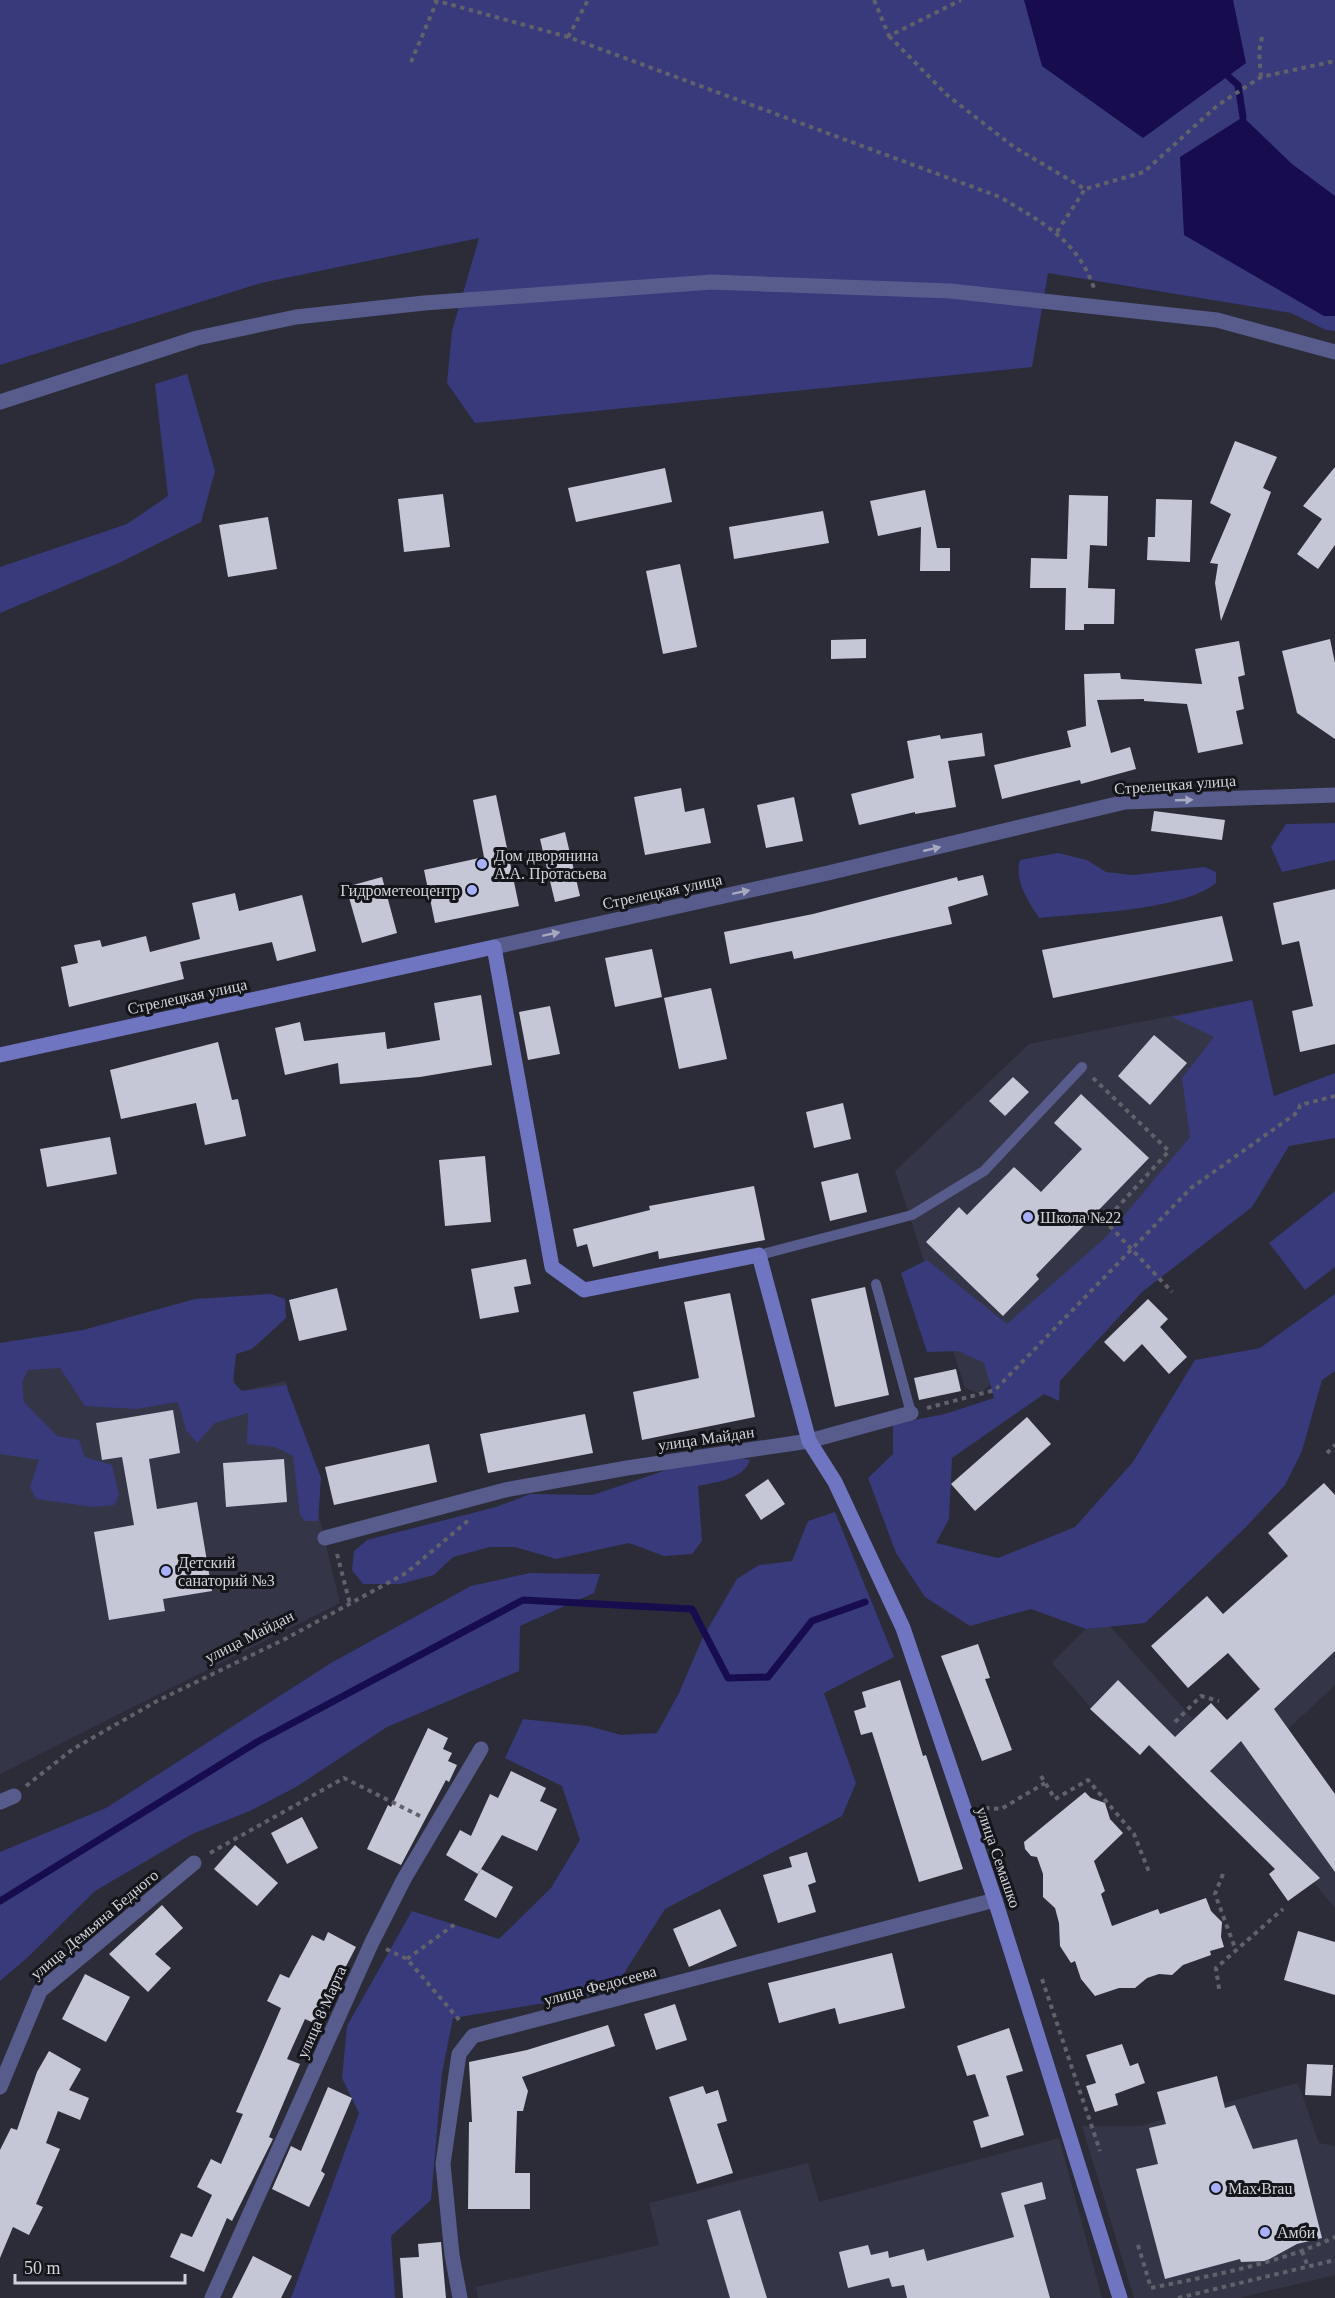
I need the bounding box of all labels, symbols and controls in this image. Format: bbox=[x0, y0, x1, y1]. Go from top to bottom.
street label: Стрелецкая улица bbox=[1114, 772, 1237, 798]
one-way arrow bbox=[1174, 795, 1193, 804]
one-way arrow bbox=[922, 844, 941, 853]
place label: Дом дворянина А.А. Протасьева bbox=[494, 847, 607, 883]
marker: Дом дворянина А.А. Протасьева bbox=[475, 857, 489, 871]
street label: Стрелецкая улица bbox=[601, 871, 724, 913]
place label: Гидрометеоцентр bbox=[340, 882, 460, 900]
marker: Гидрометеоцентр bbox=[465, 883, 479, 897]
one-way arrow bbox=[732, 887, 751, 896]
one-way arrow bbox=[542, 929, 561, 938]
street label: Стрелецкая улица bbox=[126, 976, 249, 1018]
place label: Школа №22 bbox=[1040, 1209, 1121, 1226]
marker: Школа №22 bbox=[1021, 1210, 1035, 1224]
street label: улица Майдан bbox=[657, 1423, 756, 1455]
place label: Детский санаторий №3 bbox=[178, 1554, 275, 1590]
marker: Детский санаторий №3 bbox=[159, 1564, 173, 1578]
street label: улица Майдан bbox=[202, 1607, 297, 1667]
street label: улица Семашко bbox=[972, 1804, 1024, 1910]
street label: улица Демьяна Бедного bbox=[27, 1866, 162, 1983]
street label: улица Федосеева bbox=[542, 1962, 658, 2010]
street label: улица 8 Марта bbox=[294, 1964, 350, 2061]
place label: Max Brau bbox=[1228, 2180, 1292, 2197]
marker: Max Brau bbox=[1209, 2181, 1223, 2195]
place label: Амби bbox=[1277, 2224, 1316, 2241]
marker: Амби bbox=[1258, 2225, 1272, 2239]
scale bar bbox=[15, 2247, 184, 2285]
text: 50 m bbox=[24, 2258, 61, 2278]

